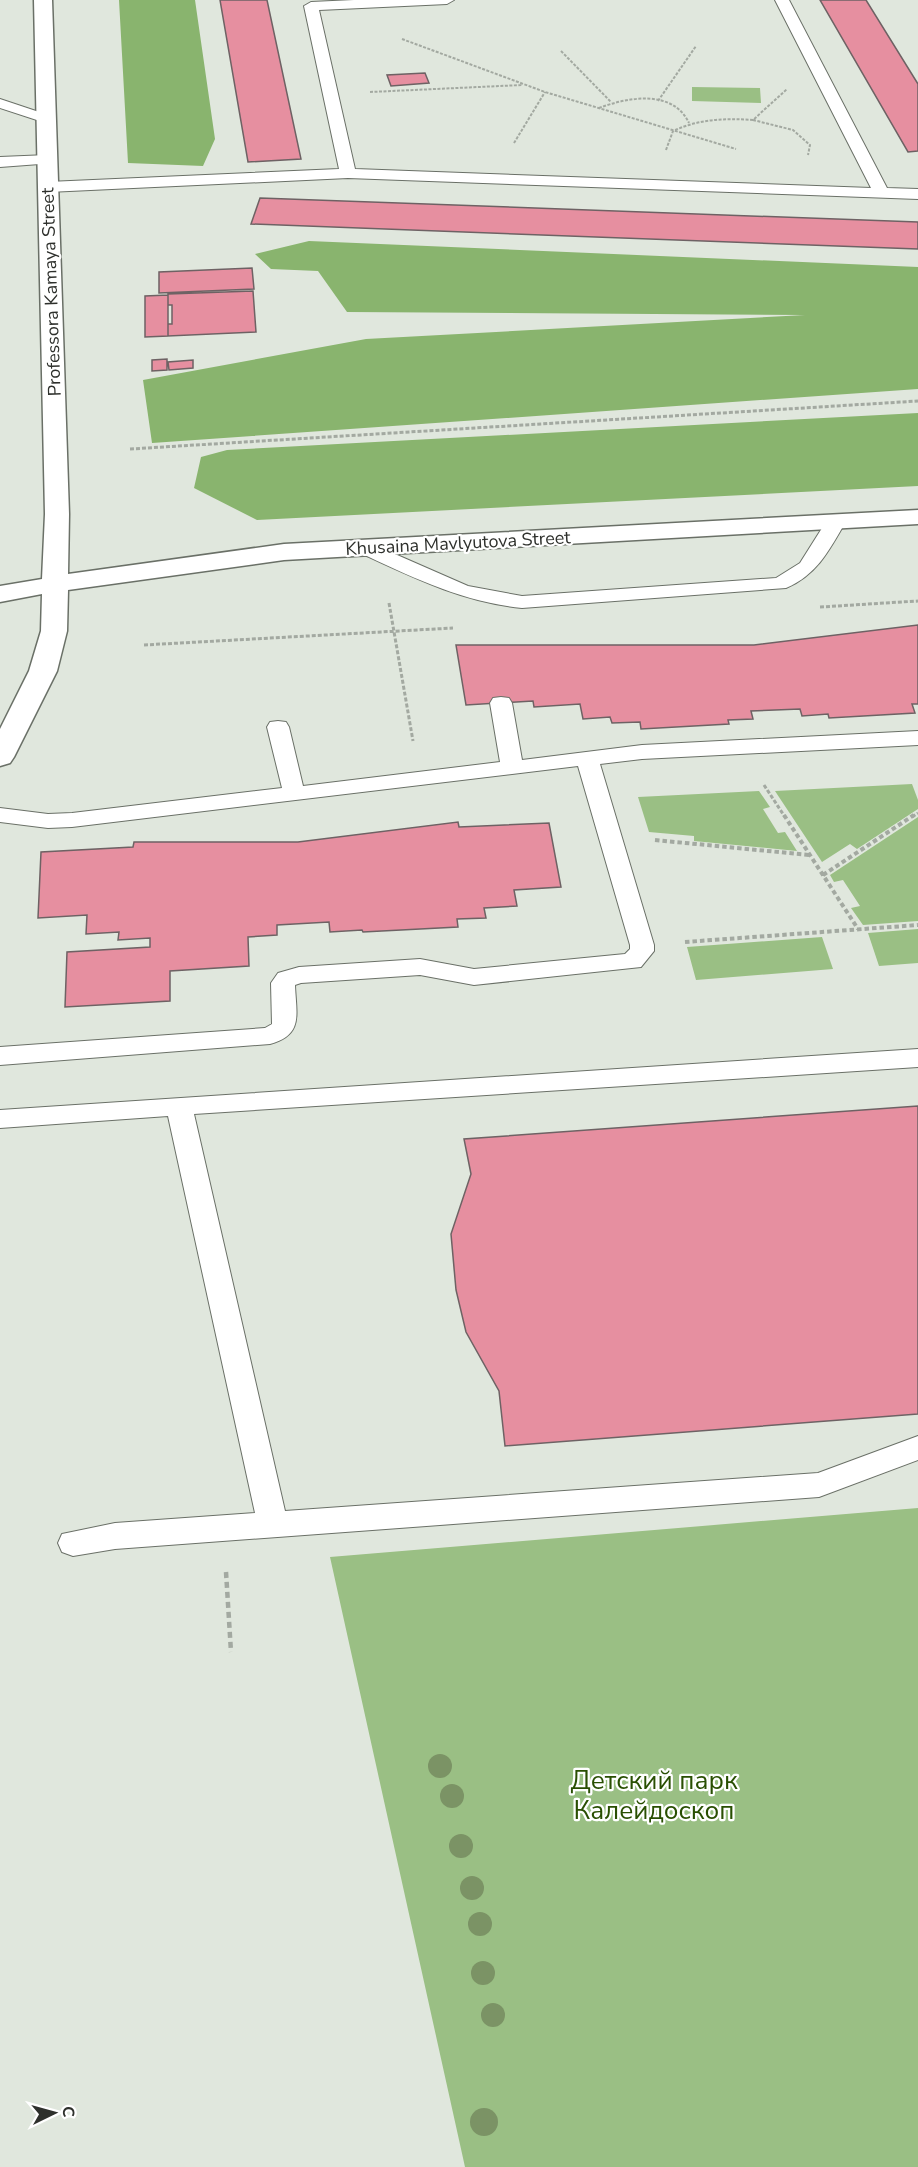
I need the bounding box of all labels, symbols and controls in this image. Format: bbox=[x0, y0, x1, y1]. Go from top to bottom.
street label: Professora Kamaya Street bbox=[35, 187, 67, 397]
street label: Khusaina Mavlyutova Street bbox=[345, 525, 572, 561]
park label: Детский парк Калейдоскоп bbox=[570, 1763, 738, 1828]
north arrow bbox=[24, 2083, 84, 2143]
text: С bbox=[57, 2105, 79, 2118]

